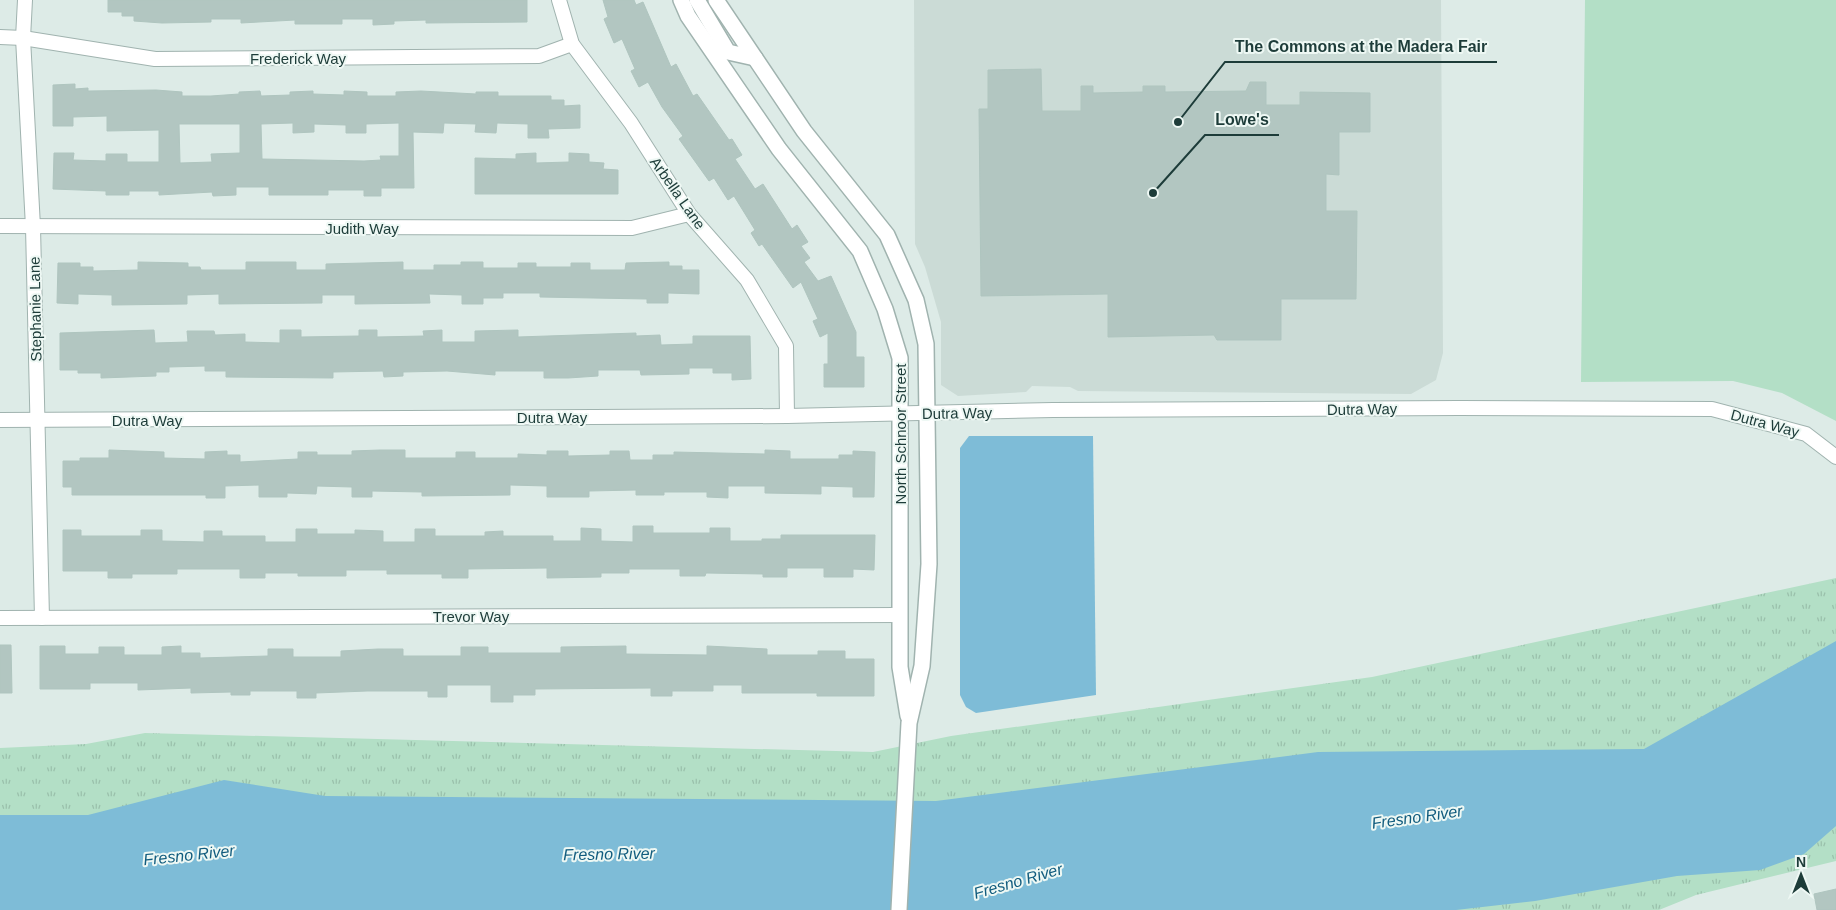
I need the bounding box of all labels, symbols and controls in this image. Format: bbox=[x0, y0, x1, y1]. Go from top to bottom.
callout: The Commons at the Madera Fair bbox=[1225, 31, 1497, 62]
text: The Commons at the Madera Fair bbox=[1235, 38, 1487, 55]
street label: Frederick Way bbox=[250, 50, 347, 67]
callout: Lowe's bbox=[1205, 104, 1279, 135]
text: Lowe's bbox=[1215, 111, 1269, 128]
street label: Arbella Lane bbox=[647, 154, 709, 232]
street label: Judith Way bbox=[325, 220, 399, 237]
street label: Stephanie Lane bbox=[26, 256, 44, 362]
street label: North Schnoor Street bbox=[892, 363, 909, 504]
street label: Dutra Way bbox=[1327, 400, 1398, 418]
street label: Dutra Way bbox=[922, 404, 993, 422]
street label: Dutra Way bbox=[1729, 406, 1802, 440]
street label: Dutra Way bbox=[517, 409, 588, 426]
street label: Dutra Way bbox=[112, 412, 183, 429]
street label: Trevor Way bbox=[433, 608, 510, 625]
water label: Fresno River bbox=[1370, 802, 1464, 832]
water label: Fresno River bbox=[143, 842, 236, 868]
water label: Fresno River bbox=[563, 845, 656, 863]
north arrow bbox=[1776, 850, 1826, 900]
text: N bbox=[1796, 854, 1806, 870]
water label: Fresno River bbox=[972, 860, 1065, 902]

